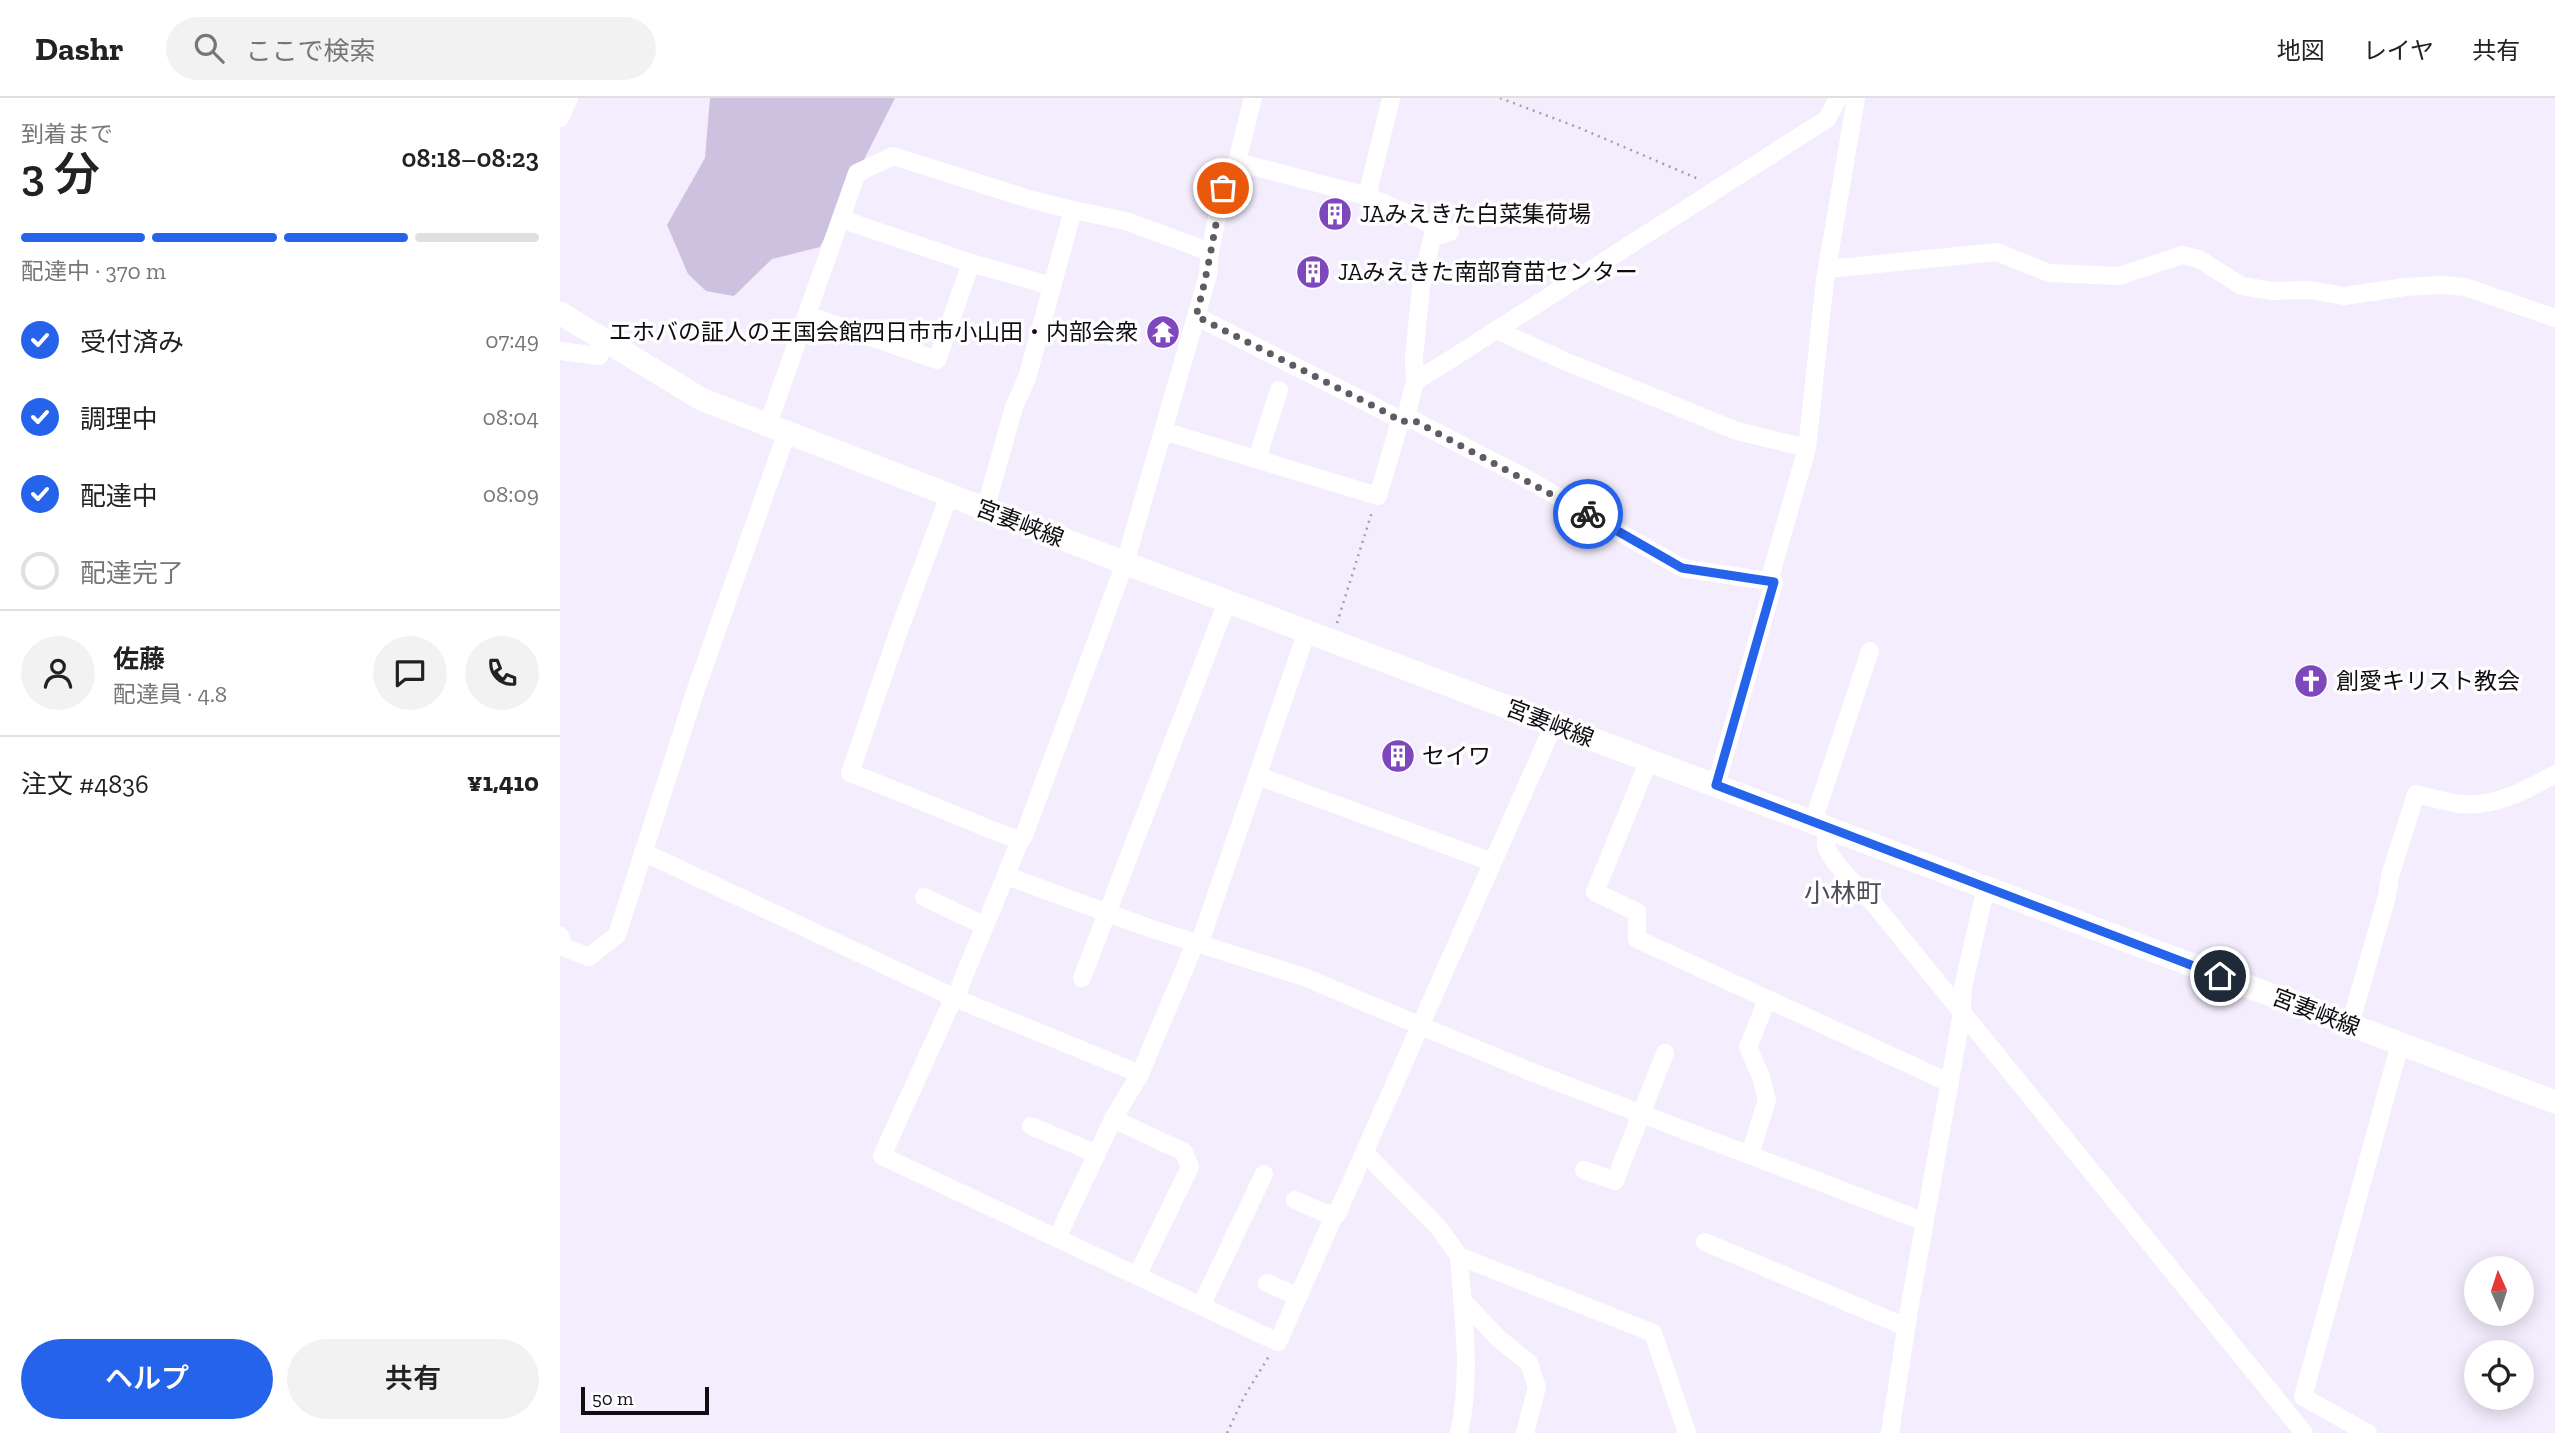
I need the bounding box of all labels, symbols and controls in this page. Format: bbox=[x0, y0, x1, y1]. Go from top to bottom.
search box bbox=[166, 17, 656, 80]
text: Dashr bbox=[35, 29, 124, 68]
icon: search bbox=[190, 29, 228, 67]
text: ここで検索 bbox=[246, 35, 376, 67]
text: 地図 bbox=[2277, 36, 2325, 65]
text: レイヤ bbox=[2363, 36, 2434, 65]
text: 共有 bbox=[2472, 36, 2520, 65]
text: 到着まで bbox=[21, 120, 113, 148]
text: 08:18–08:23 bbox=[401, 142, 539, 174]
text: 3 分 bbox=[21, 147, 100, 202]
pin bbox=[1193, 158, 1253, 218]
icon: bag bbox=[1204, 169, 1242, 207]
building icon: JAみえきた白菜集荷場 bbox=[1316, 195, 1354, 233]
place label: JAみえきた白菜集荷場 bbox=[1360, 200, 1591, 228]
building icon: JAみえきた南部育苗センター bbox=[1294, 253, 1332, 291]
text: 配達中 · 370 m bbox=[21, 257, 166, 285]
place label: JAみえきた南部育苗センター bbox=[1338, 258, 1638, 286]
temple icon: エホバの証人の王国会館四日市市小山田・内部会衆 bbox=[1144, 313, 1182, 351]
place label: エホバの証人の王国会館四日市市小山田・内部会衆 bbox=[609, 318, 1138, 346]
icon: check bbox=[21, 321, 59, 359]
text: 受付済み bbox=[80, 326, 184, 358]
text: 07:49 bbox=[485, 326, 539, 354]
icon: check bbox=[21, 398, 59, 436]
text: 調理中 bbox=[80, 403, 158, 435]
text: 08:04 bbox=[483, 403, 539, 431]
icon: check bbox=[21, 475, 59, 513]
courier bbox=[1553, 479, 1623, 549]
text: 配達中 bbox=[80, 480, 158, 512]
text: 08:09 bbox=[483, 480, 539, 508]
street label: 宮妻峡線 bbox=[972, 493, 1068, 553]
icon: bike bbox=[1569, 495, 1607, 533]
text: 配達完了 bbox=[80, 557, 184, 589]
button: person bbox=[21, 636, 95, 710]
button: chat bbox=[373, 636, 447, 710]
button: phone bbox=[465, 636, 539, 710]
text: 佐藤 bbox=[113, 643, 165, 675]
church icon: 創愛キリスト教会 bbox=[2292, 662, 2330, 700]
place label: 創愛キリスト教会 bbox=[2336, 667, 2520, 695]
text: 配達員 · 4.8 bbox=[113, 680, 227, 708]
street label: 宮妻峡線 bbox=[1502, 693, 1598, 753]
building icon: セイワ bbox=[1379, 737, 1417, 775]
place label: セイワ bbox=[1422, 742, 1491, 770]
text: ¥1,410 bbox=[467, 766, 539, 798]
text: 注文 #4836 bbox=[21, 768, 149, 800]
district label: 小林町 bbox=[1804, 877, 1882, 909]
pin bbox=[2190, 946, 2250, 1006]
icon: home bbox=[2201, 957, 2239, 995]
street label: 宮妻峡線 bbox=[2268, 982, 2364, 1042]
north arrow bbox=[2464, 1256, 2534, 1326]
map controls bbox=[2464, 1256, 2534, 1410]
button: ヘルプ bbox=[21, 1339, 273, 1419]
button: 共有 bbox=[287, 1339, 539, 1419]
button: locate bbox=[2464, 1340, 2534, 1410]
scale bar bbox=[581, 1384, 709, 1416]
text: 50 m bbox=[592, 1387, 633, 1410]

